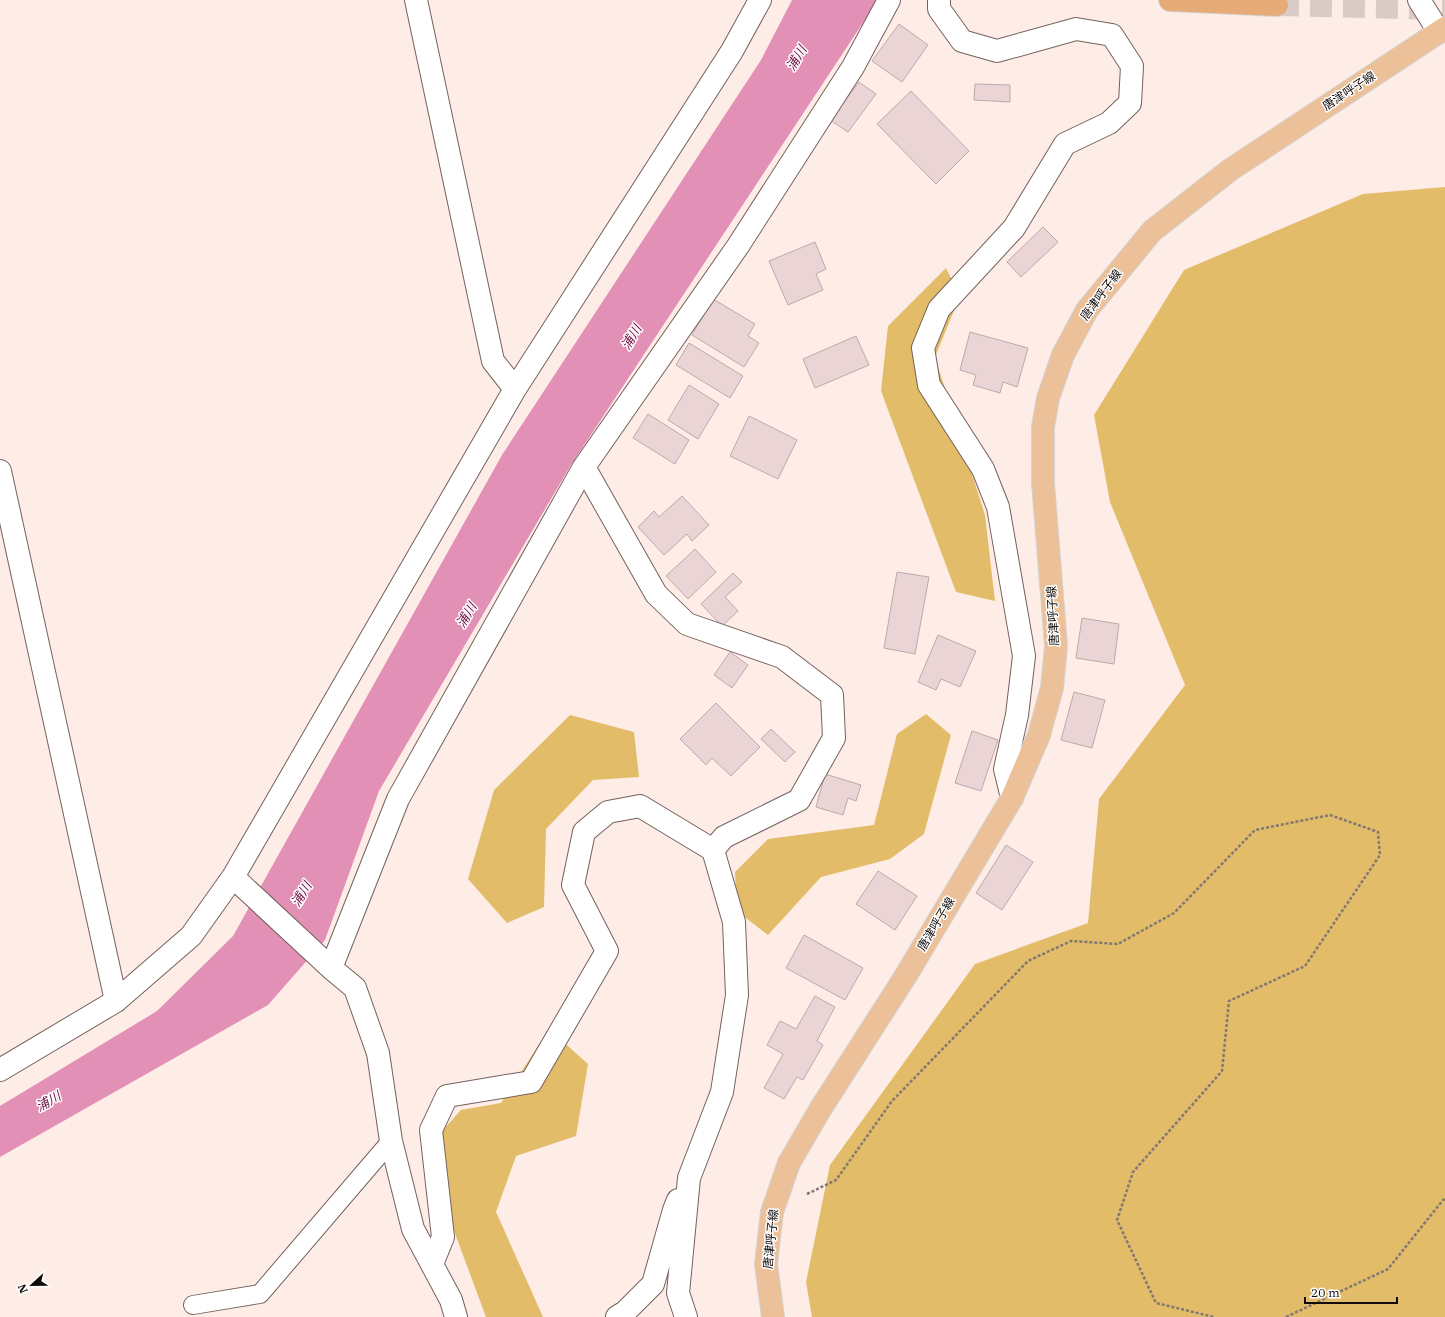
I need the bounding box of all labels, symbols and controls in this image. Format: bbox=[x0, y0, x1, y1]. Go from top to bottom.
water label: 浦川 bbox=[782, 41, 811, 74]
street label: 唐津呼子線 bbox=[1319, 68, 1378, 113]
street label: 唐津呼子線 bbox=[1077, 266, 1125, 323]
water label: 浦川 bbox=[617, 320, 646, 353]
street label: 唐津呼子線 bbox=[1043, 586, 1062, 646]
water label: 浦川 bbox=[452, 598, 481, 631]
water label: 浦川 bbox=[287, 877, 316, 910]
street label: 唐津呼子線 bbox=[914, 894, 957, 953]
water label: 浦川 bbox=[33, 1087, 65, 1115]
street label: 唐津呼子線 bbox=[760, 1208, 781, 1270]
north arrow bbox=[12, 1265, 52, 1305]
scale bar bbox=[1305, 1279, 1397, 1305]
text: N bbox=[14, 1282, 31, 1295]
text: 20 m bbox=[1311, 1285, 1340, 1300]

